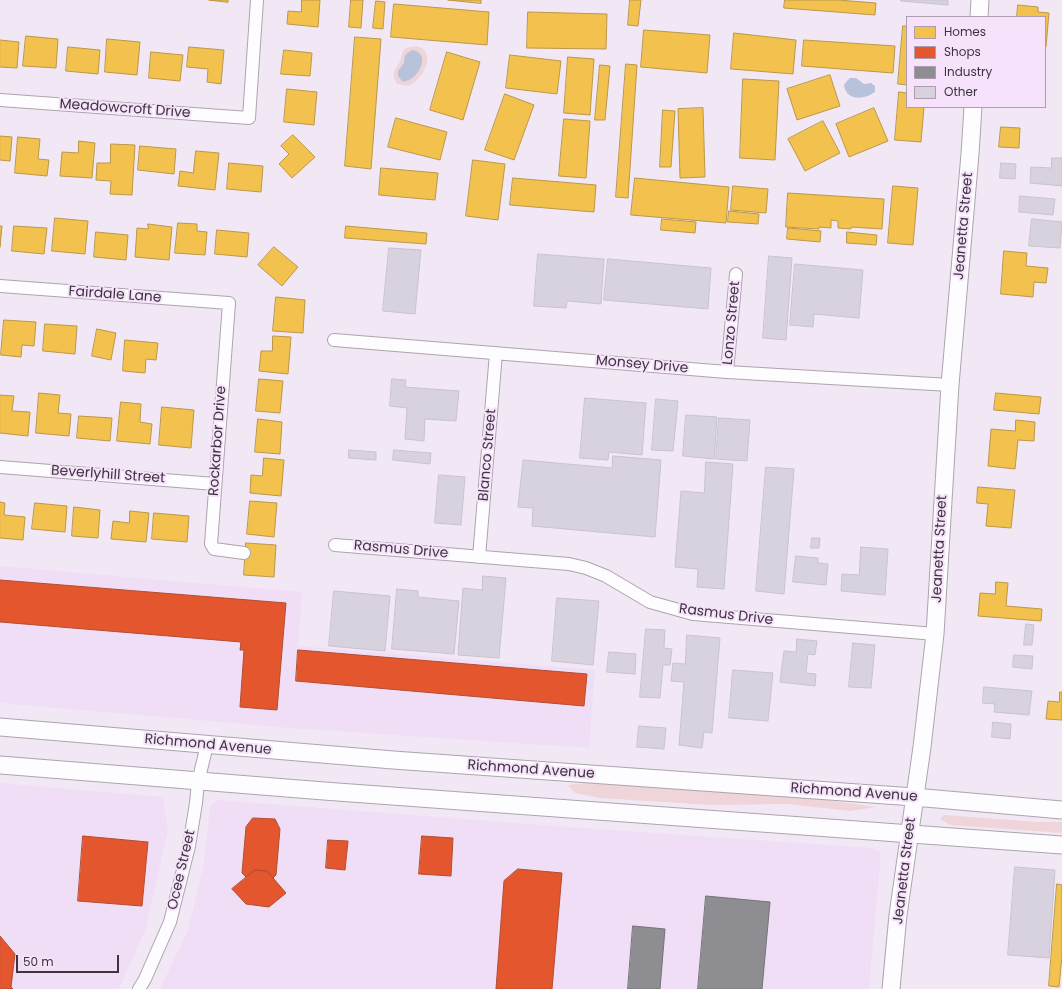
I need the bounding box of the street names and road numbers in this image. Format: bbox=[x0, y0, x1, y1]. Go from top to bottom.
street label: Meadowcroft Drive bbox=[59, 96, 191, 122]
street label: Jeanetta Street bbox=[951, 172, 977, 280]
street label: Lonzo Street bbox=[720, 280, 744, 366]
street label: Fairdale Lane bbox=[68, 283, 162, 307]
street label: Monsey Drive bbox=[595, 353, 689, 377]
street label: Rockarbor Drive bbox=[206, 385, 230, 497]
street label: Blanco Street bbox=[476, 408, 500, 502]
street label: Beverlyhill Street bbox=[50, 463, 166, 487]
street label: Jeanetta Street bbox=[929, 495, 951, 603]
street label: Rasmus Drive bbox=[353, 538, 449, 562]
street label: Rasmus Drive bbox=[678, 601, 774, 629]
street label: Richmond Avenue bbox=[144, 731, 272, 759]
street label: Richmond Avenue bbox=[467, 757, 595, 783]
street label: Richmond Avenue bbox=[790, 780, 918, 806]
street label: Jeanetta Street bbox=[890, 817, 920, 925]
street label: Ocee Street bbox=[165, 828, 199, 912]

